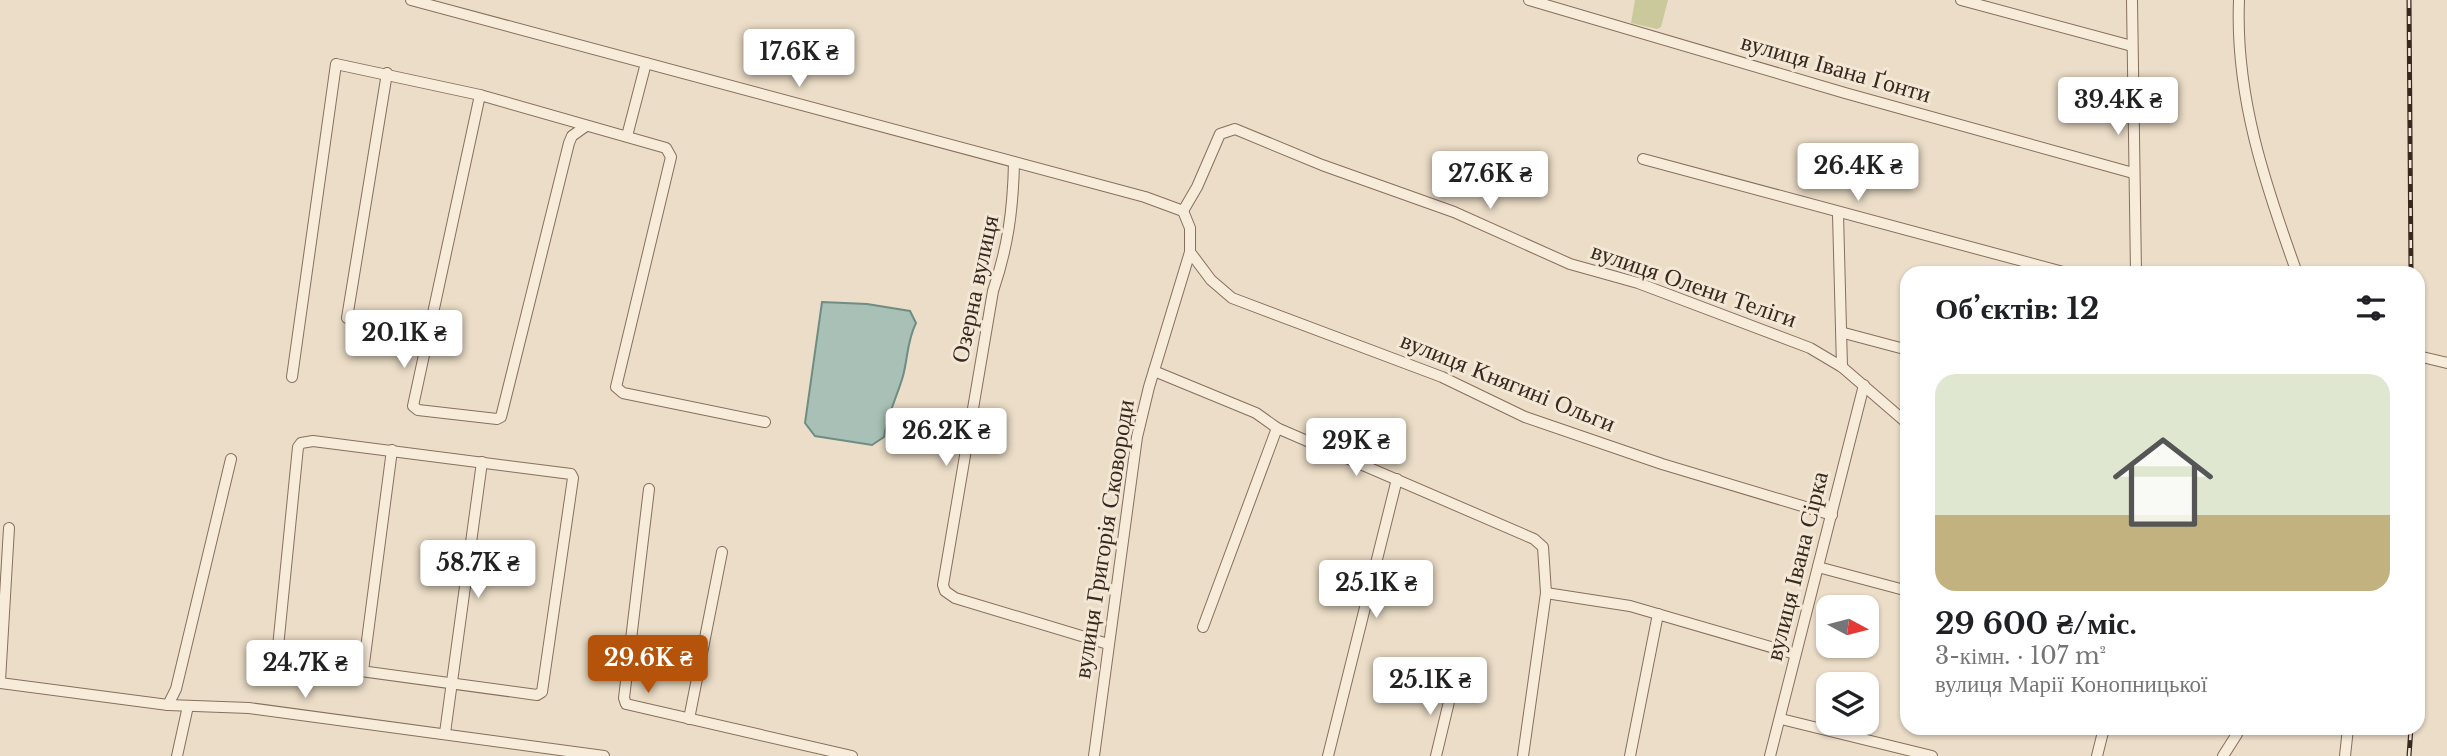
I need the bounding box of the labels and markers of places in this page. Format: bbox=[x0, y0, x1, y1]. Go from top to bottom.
pin: 17.6K ₴ bbox=[734, 29, 864, 89]
pin: 39.4K ₴ bbox=[2053, 78, 2183, 137]
pin: 26.4K ₴ bbox=[1793, 144, 1923, 203]
pin: 27.6K ₴ bbox=[1425, 152, 1555, 211]
pin: 20.1K ₴ bbox=[339, 310, 469, 370]
pin: 26.2K ₴ bbox=[881, 408, 1011, 468]
pin: 29K ₴ bbox=[1307, 419, 1405, 478]
pin: 58.7K ₴ bbox=[413, 540, 543, 600]
pin: 25.1K ₴ bbox=[1311, 560, 1441, 620]
pin: 29.6K ₴ bbox=[583, 636, 713, 695]
pin: 24.7K ₴ bbox=[240, 640, 370, 700]
pin: 25.1K ₴ bbox=[1365, 658, 1495, 717]

